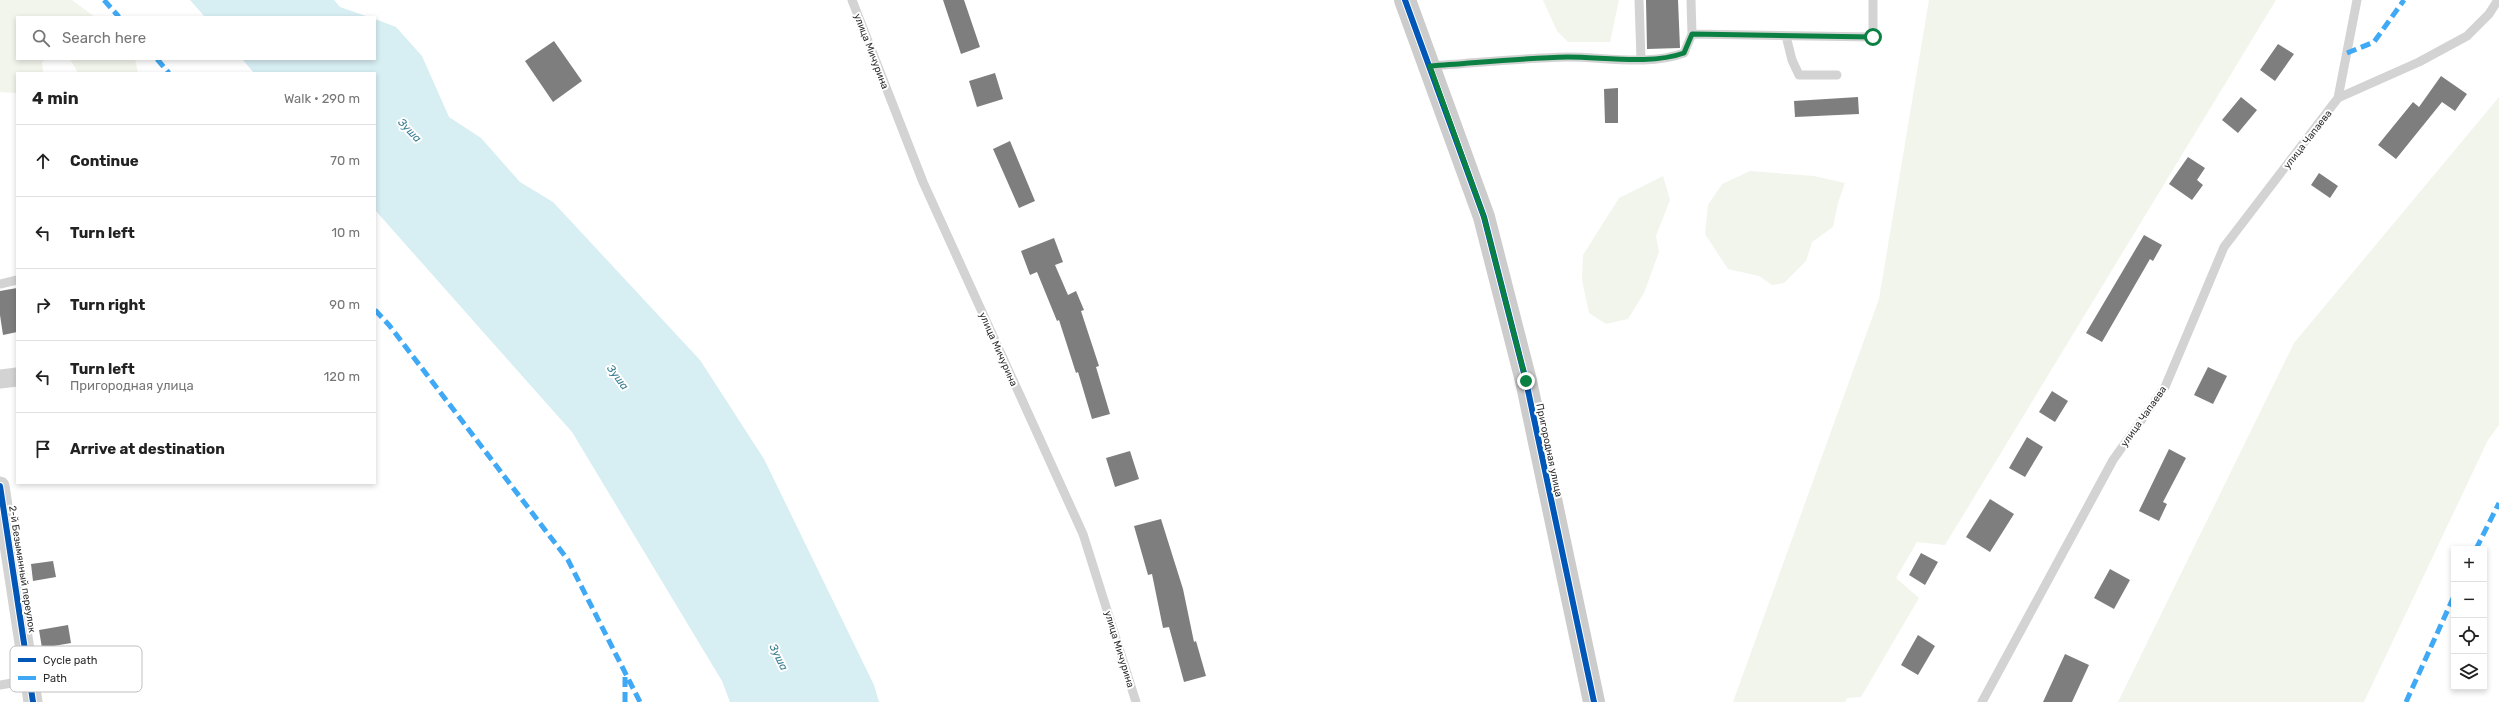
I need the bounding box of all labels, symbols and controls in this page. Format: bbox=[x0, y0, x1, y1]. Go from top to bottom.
street label: улица Мичурина bbox=[851, 12, 891, 91]
search box bbox=[16, 16, 376, 60]
icon: search bbox=[30, 27, 52, 49]
route start bbox=[1864, 28, 1882, 46]
text: Search here bbox=[62, 29, 146, 47]
text: 4 min bbox=[32, 88, 79, 108]
text: Walk · 290 m bbox=[284, 91, 360, 106]
street label: улица Чапаева bbox=[2281, 108, 2335, 171]
water label: Зуша bbox=[395, 115, 424, 145]
icon: ahead bbox=[32, 150, 54, 172]
text: Continue bbox=[70, 152, 139, 170]
text: 70 m bbox=[330, 153, 360, 168]
icon: left bbox=[32, 222, 54, 244]
text: Turn left bbox=[70, 224, 135, 242]
text: 10 m bbox=[331, 225, 360, 240]
icon: right bbox=[32, 294, 54, 316]
text: Turn right bbox=[70, 296, 145, 314]
text: 90 m bbox=[329, 297, 360, 312]
street label: улица Мичурина bbox=[976, 310, 1020, 388]
text: Turn left bbox=[70, 360, 135, 378]
water label: Зуша bbox=[603, 361, 632, 393]
icon: left bbox=[32, 366, 54, 388]
text: 120 m bbox=[324, 369, 360, 384]
route end bbox=[1517, 372, 1535, 390]
text: Пригородная улица bbox=[70, 378, 194, 393]
street label: улица Чапаева bbox=[2118, 384, 2169, 449]
street label: Пригородная улица bbox=[1533, 402, 1565, 498]
icon: arrive bbox=[32, 438, 54, 460]
text: Arrive at destination bbox=[70, 440, 225, 458]
street label: 2-й Безымянный переулок bbox=[6, 505, 38, 634]
map controls bbox=[2451, 546, 2487, 690]
button: + bbox=[2451, 546, 2487, 582]
button: − bbox=[2451, 582, 2487, 618]
street label: улица Мичурина bbox=[1102, 609, 1136, 689]
button: locate bbox=[2451, 618, 2487, 654]
water label: Зуша bbox=[766, 641, 791, 673]
legend bbox=[10, 646, 142, 692]
text: Cycle path bbox=[43, 654, 97, 667]
button: layers bbox=[2451, 654, 2487, 690]
text: Path bbox=[43, 672, 67, 685]

